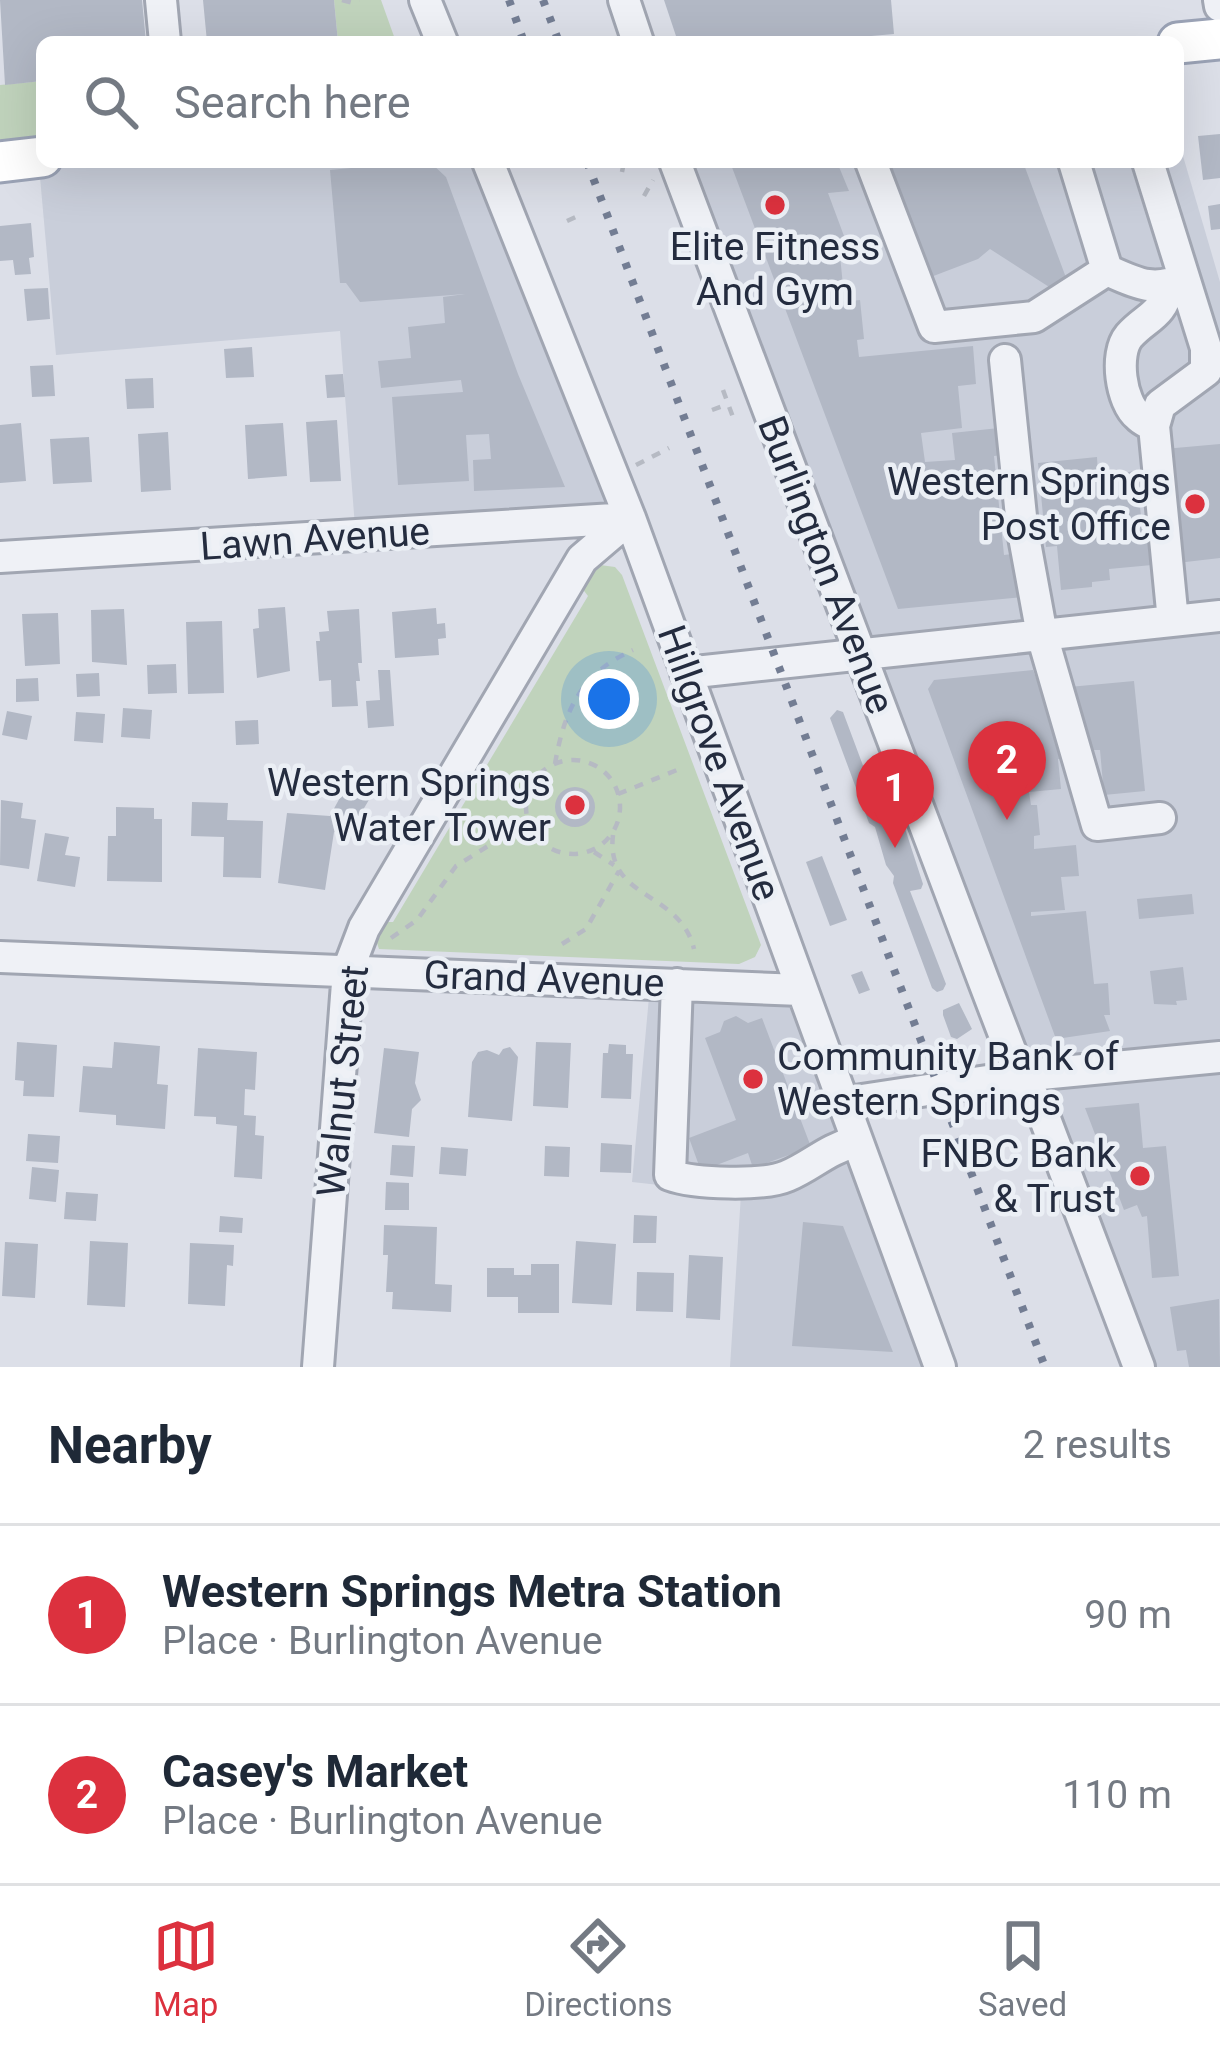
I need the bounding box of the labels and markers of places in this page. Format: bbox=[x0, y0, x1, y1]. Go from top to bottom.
marker: Elite Fitness And Gym bbox=[762, 192, 788, 218]
place label: Elite Fitness And Gym bbox=[670, 224, 880, 315]
place label: Western Springs Post Office bbox=[887, 459, 1171, 550]
marker: Western Springs Post Office bbox=[1182, 491, 1208, 517]
pin: 2 bbox=[968, 721, 1046, 820]
pin: 1 bbox=[856, 749, 934, 848]
place label: Western Springs Water Tower bbox=[267, 760, 551, 851]
marker: Western Springs Water Tower bbox=[562, 792, 588, 818]
place label: Community Bank of Western Springs bbox=[777, 1034, 1119, 1125]
marker: Community Bank of Western Springs bbox=[740, 1066, 766, 1092]
place label: FNBC Bank & Trust bbox=[920, 1131, 1116, 1222]
marker: FNBC Bank & Trust bbox=[1127, 1163, 1153, 1189]

